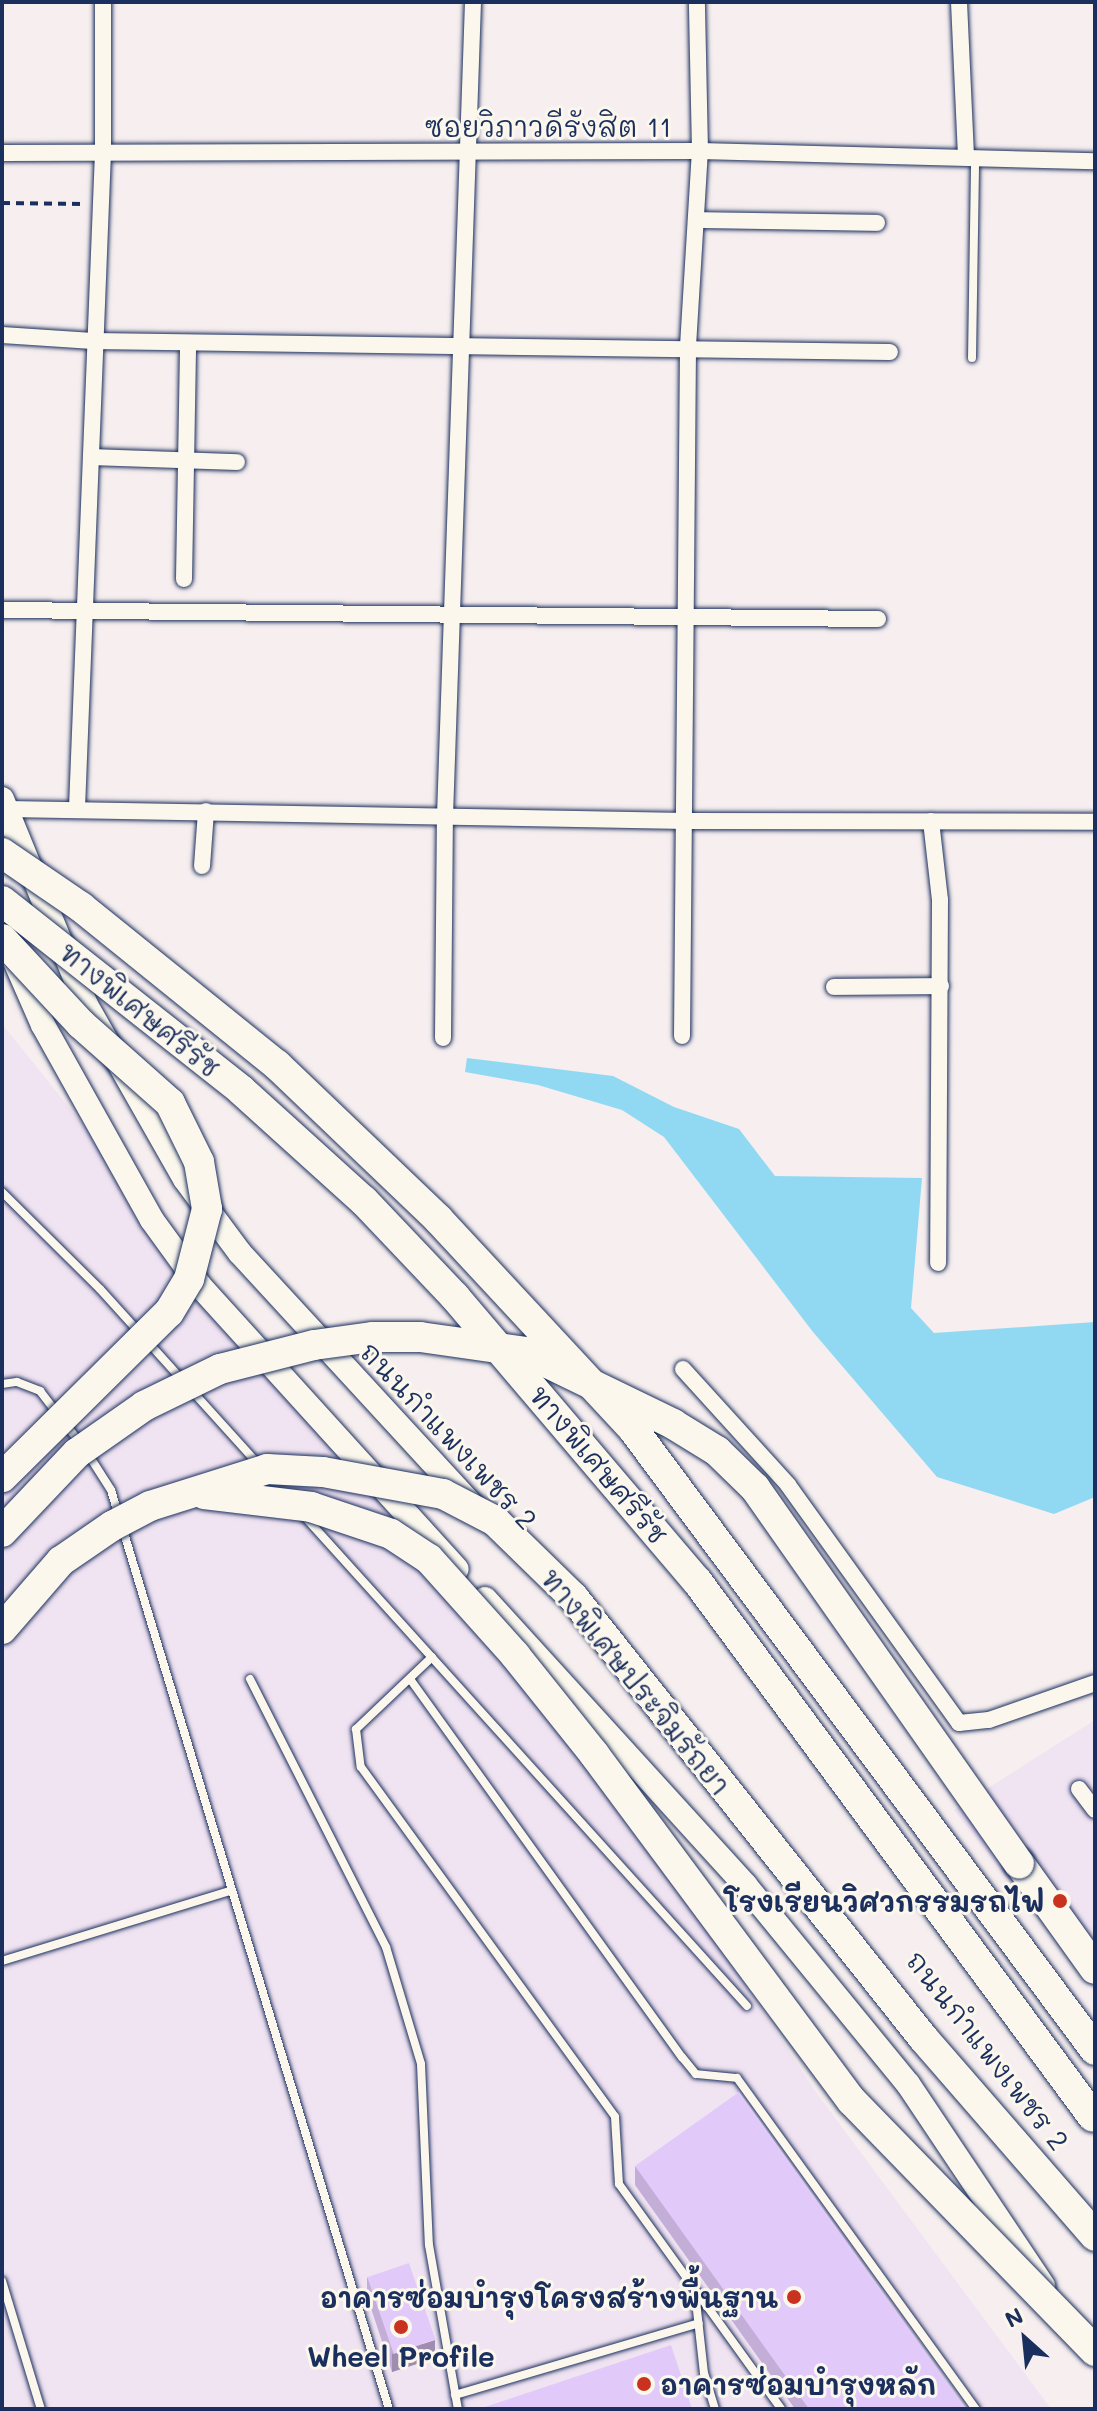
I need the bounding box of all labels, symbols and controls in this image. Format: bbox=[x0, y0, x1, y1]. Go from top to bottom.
street label: ซอยวิภาวดีรังสิต 11 bbox=[424, 109, 672, 143]
street label: ทางพิเศษศรีรัช bbox=[53, 934, 227, 1084]
street label: ถนนกำแพงเพชร 2 bbox=[354, 1334, 544, 1536]
street label: ทางพิเศษศรีรัช bbox=[523, 1378, 675, 1550]
street label: ทางพิเศษประจิมรัถยา bbox=[534, 1561, 738, 1801]
place label: โรงเรียนวิศวกรรมรถไฟ bbox=[723, 1884, 1044, 1918]
marker: โรงเรียนวิศวกรรมรถไฟ bbox=[1051, 1892, 1069, 1910]
street label: ถนนกำแพงเพชร 2 bbox=[900, 1944, 1076, 2156]
place label: อาคารซ่อมบำรุงโครงสร้างพื้นฐาน bbox=[320, 2280, 778, 2314]
marker: อาคารซ่อมบำรุงโครงสร้างพื้นฐาน bbox=[785, 2288, 803, 2306]
north arrow bbox=[985, 2299, 1065, 2379]
text: N bbox=[1000, 2300, 1028, 2334]
marker: Wheel Profile bbox=[392, 2318, 410, 2336]
place label: Wheel Profile bbox=[307, 2339, 495, 2373]
place label: อาคารซ่อมบำรุงหลัก bbox=[660, 2367, 936, 2401]
marker: อาคารซ่อมบำรุงหลัก bbox=[635, 2375, 653, 2393]

